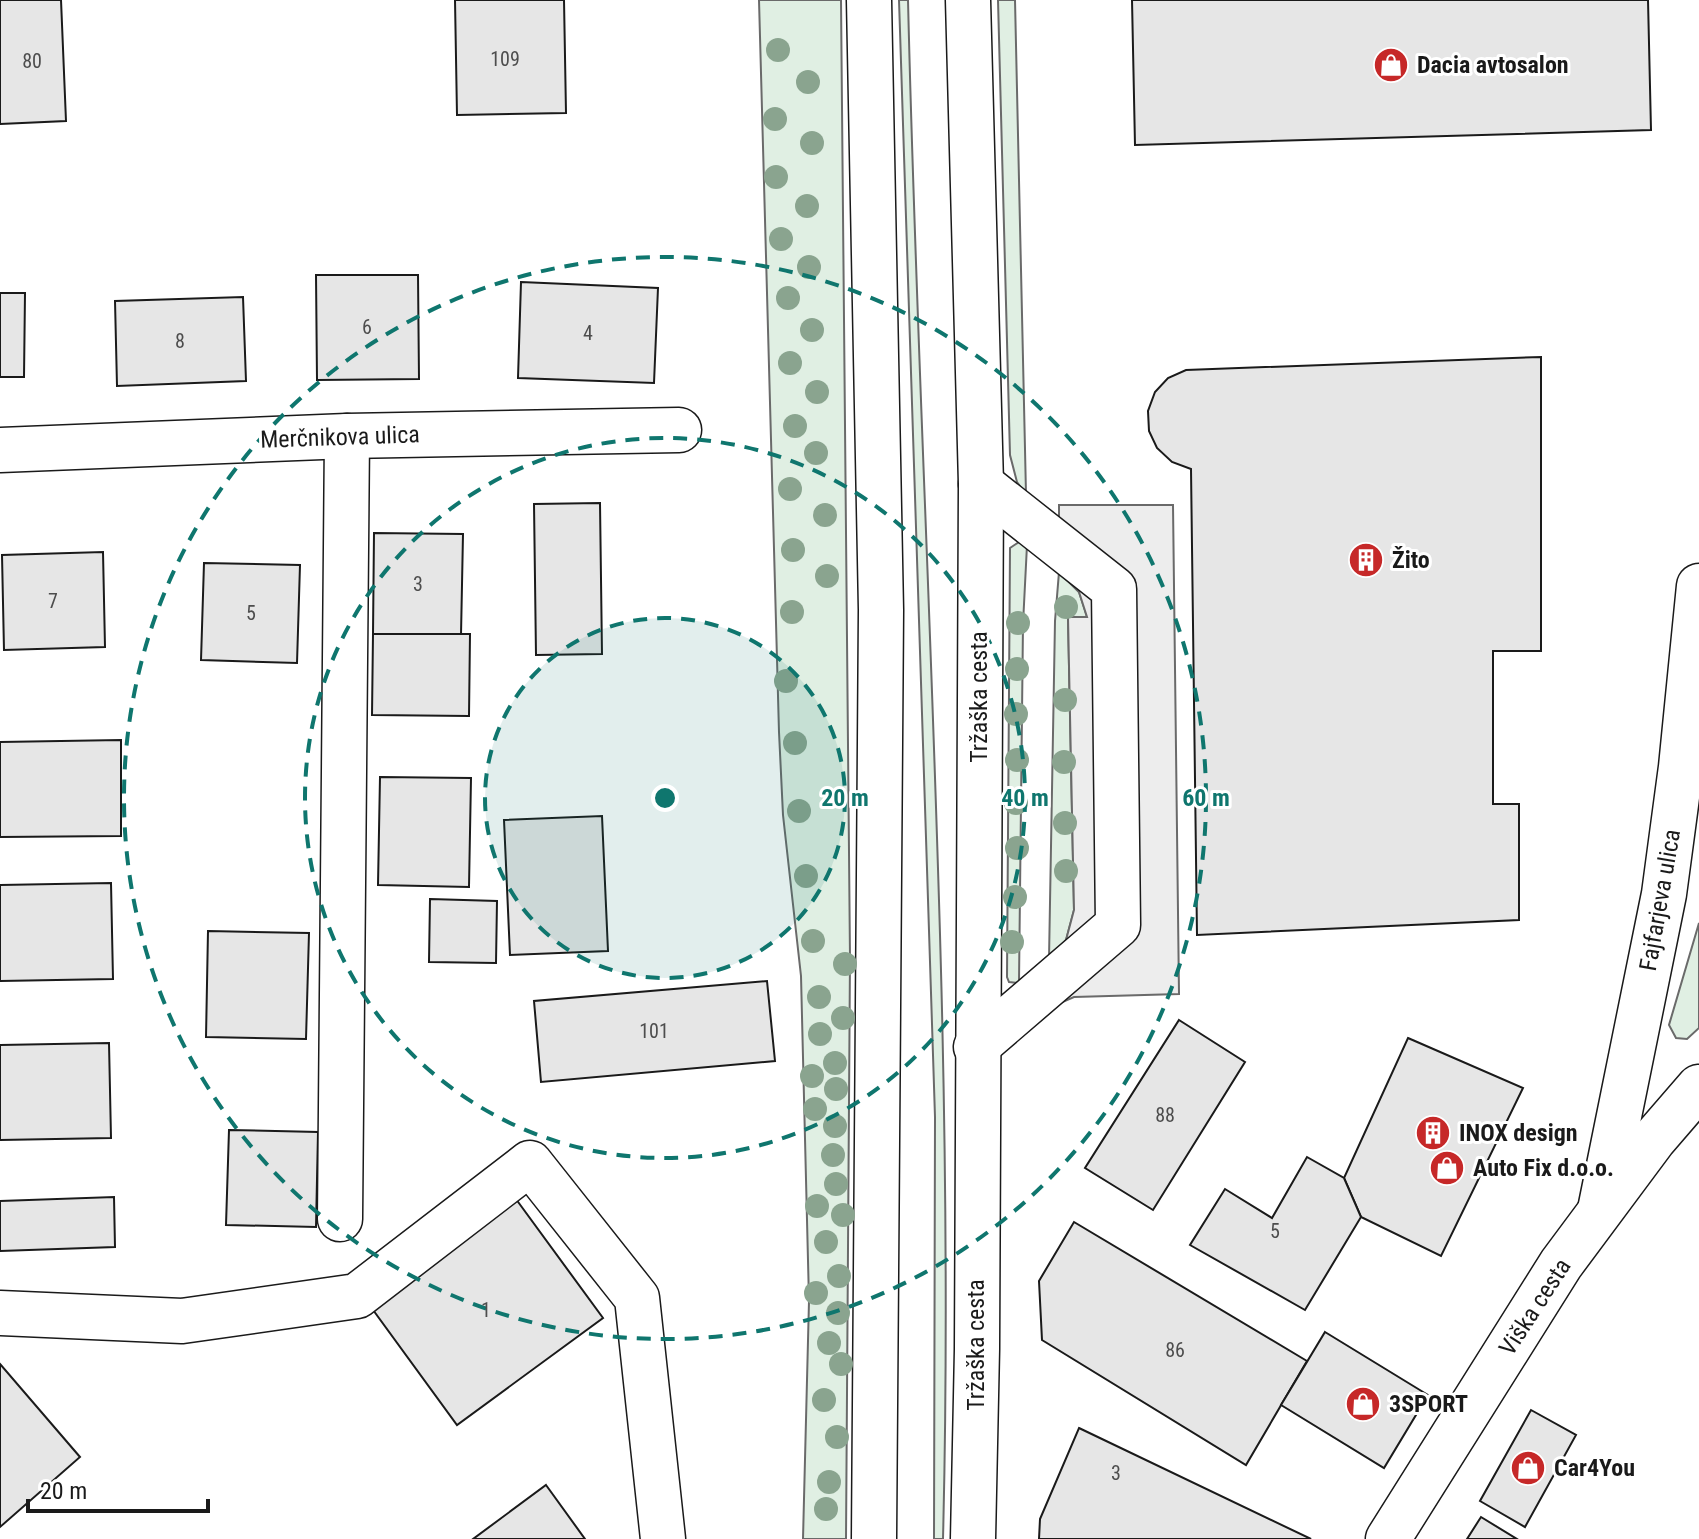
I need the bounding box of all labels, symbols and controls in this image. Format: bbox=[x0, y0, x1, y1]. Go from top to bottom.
shop icon: Dacia avtosalon bbox=[1372, 46, 1410, 84]
house number: 109 bbox=[490, 47, 520, 71]
house number: 80 bbox=[22, 49, 42, 73]
place label: Dacia avtosalon bbox=[1417, 51, 1569, 79]
house number: 6 bbox=[362, 315, 372, 339]
house number: 4 bbox=[583, 321, 593, 345]
house number: 8 bbox=[175, 329, 185, 353]
street label: Merčnikova ulica bbox=[260, 420, 420, 454]
building icon: Žito bbox=[1347, 541, 1385, 579]
place label: Žito bbox=[1392, 546, 1430, 574]
house number: 3 bbox=[413, 572, 423, 596]
house number: 7 bbox=[48, 589, 58, 613]
house number: 5 bbox=[246, 601, 256, 625]
street label: Tržaška cesta bbox=[965, 631, 993, 763]
centre of rings bbox=[651, 784, 679, 812]
text: 20 m bbox=[821, 784, 869, 812]
text: 40 m bbox=[1001, 784, 1049, 812]
text: 60 m bbox=[1182, 784, 1230, 812]
street label: Fajfarjeva ulica bbox=[1634, 827, 1686, 973]
house number: 101 bbox=[639, 1019, 669, 1043]
house number: 88 bbox=[1155, 1103, 1175, 1127]
building icon: INOX design bbox=[1414, 1114, 1452, 1152]
place label: INOX design bbox=[1459, 1119, 1578, 1147]
shop icon: Auto Fix d.o.o. bbox=[1428, 1149, 1466, 1187]
place label: Auto Fix d.o.o. bbox=[1473, 1154, 1614, 1182]
house number: 5 bbox=[1270, 1219, 1280, 1243]
street label: Viška cesta bbox=[1493, 1253, 1577, 1361]
street label: Tržaška cesta bbox=[962, 1279, 990, 1411]
house number: 1 bbox=[481, 1298, 491, 1322]
house number: 86 bbox=[1165, 1338, 1185, 1362]
shop icon: 3SPORT bbox=[1344, 1385, 1382, 1423]
place label: 3SPORT bbox=[1389, 1390, 1468, 1418]
shop icon: Car4You bbox=[1509, 1449, 1547, 1487]
place label: Car4You bbox=[1554, 1454, 1635, 1482]
house number: 3 bbox=[1111, 1461, 1121, 1485]
scale bar bbox=[28, 1463, 208, 1513]
text: 20 m bbox=[40, 1477, 87, 1505]

